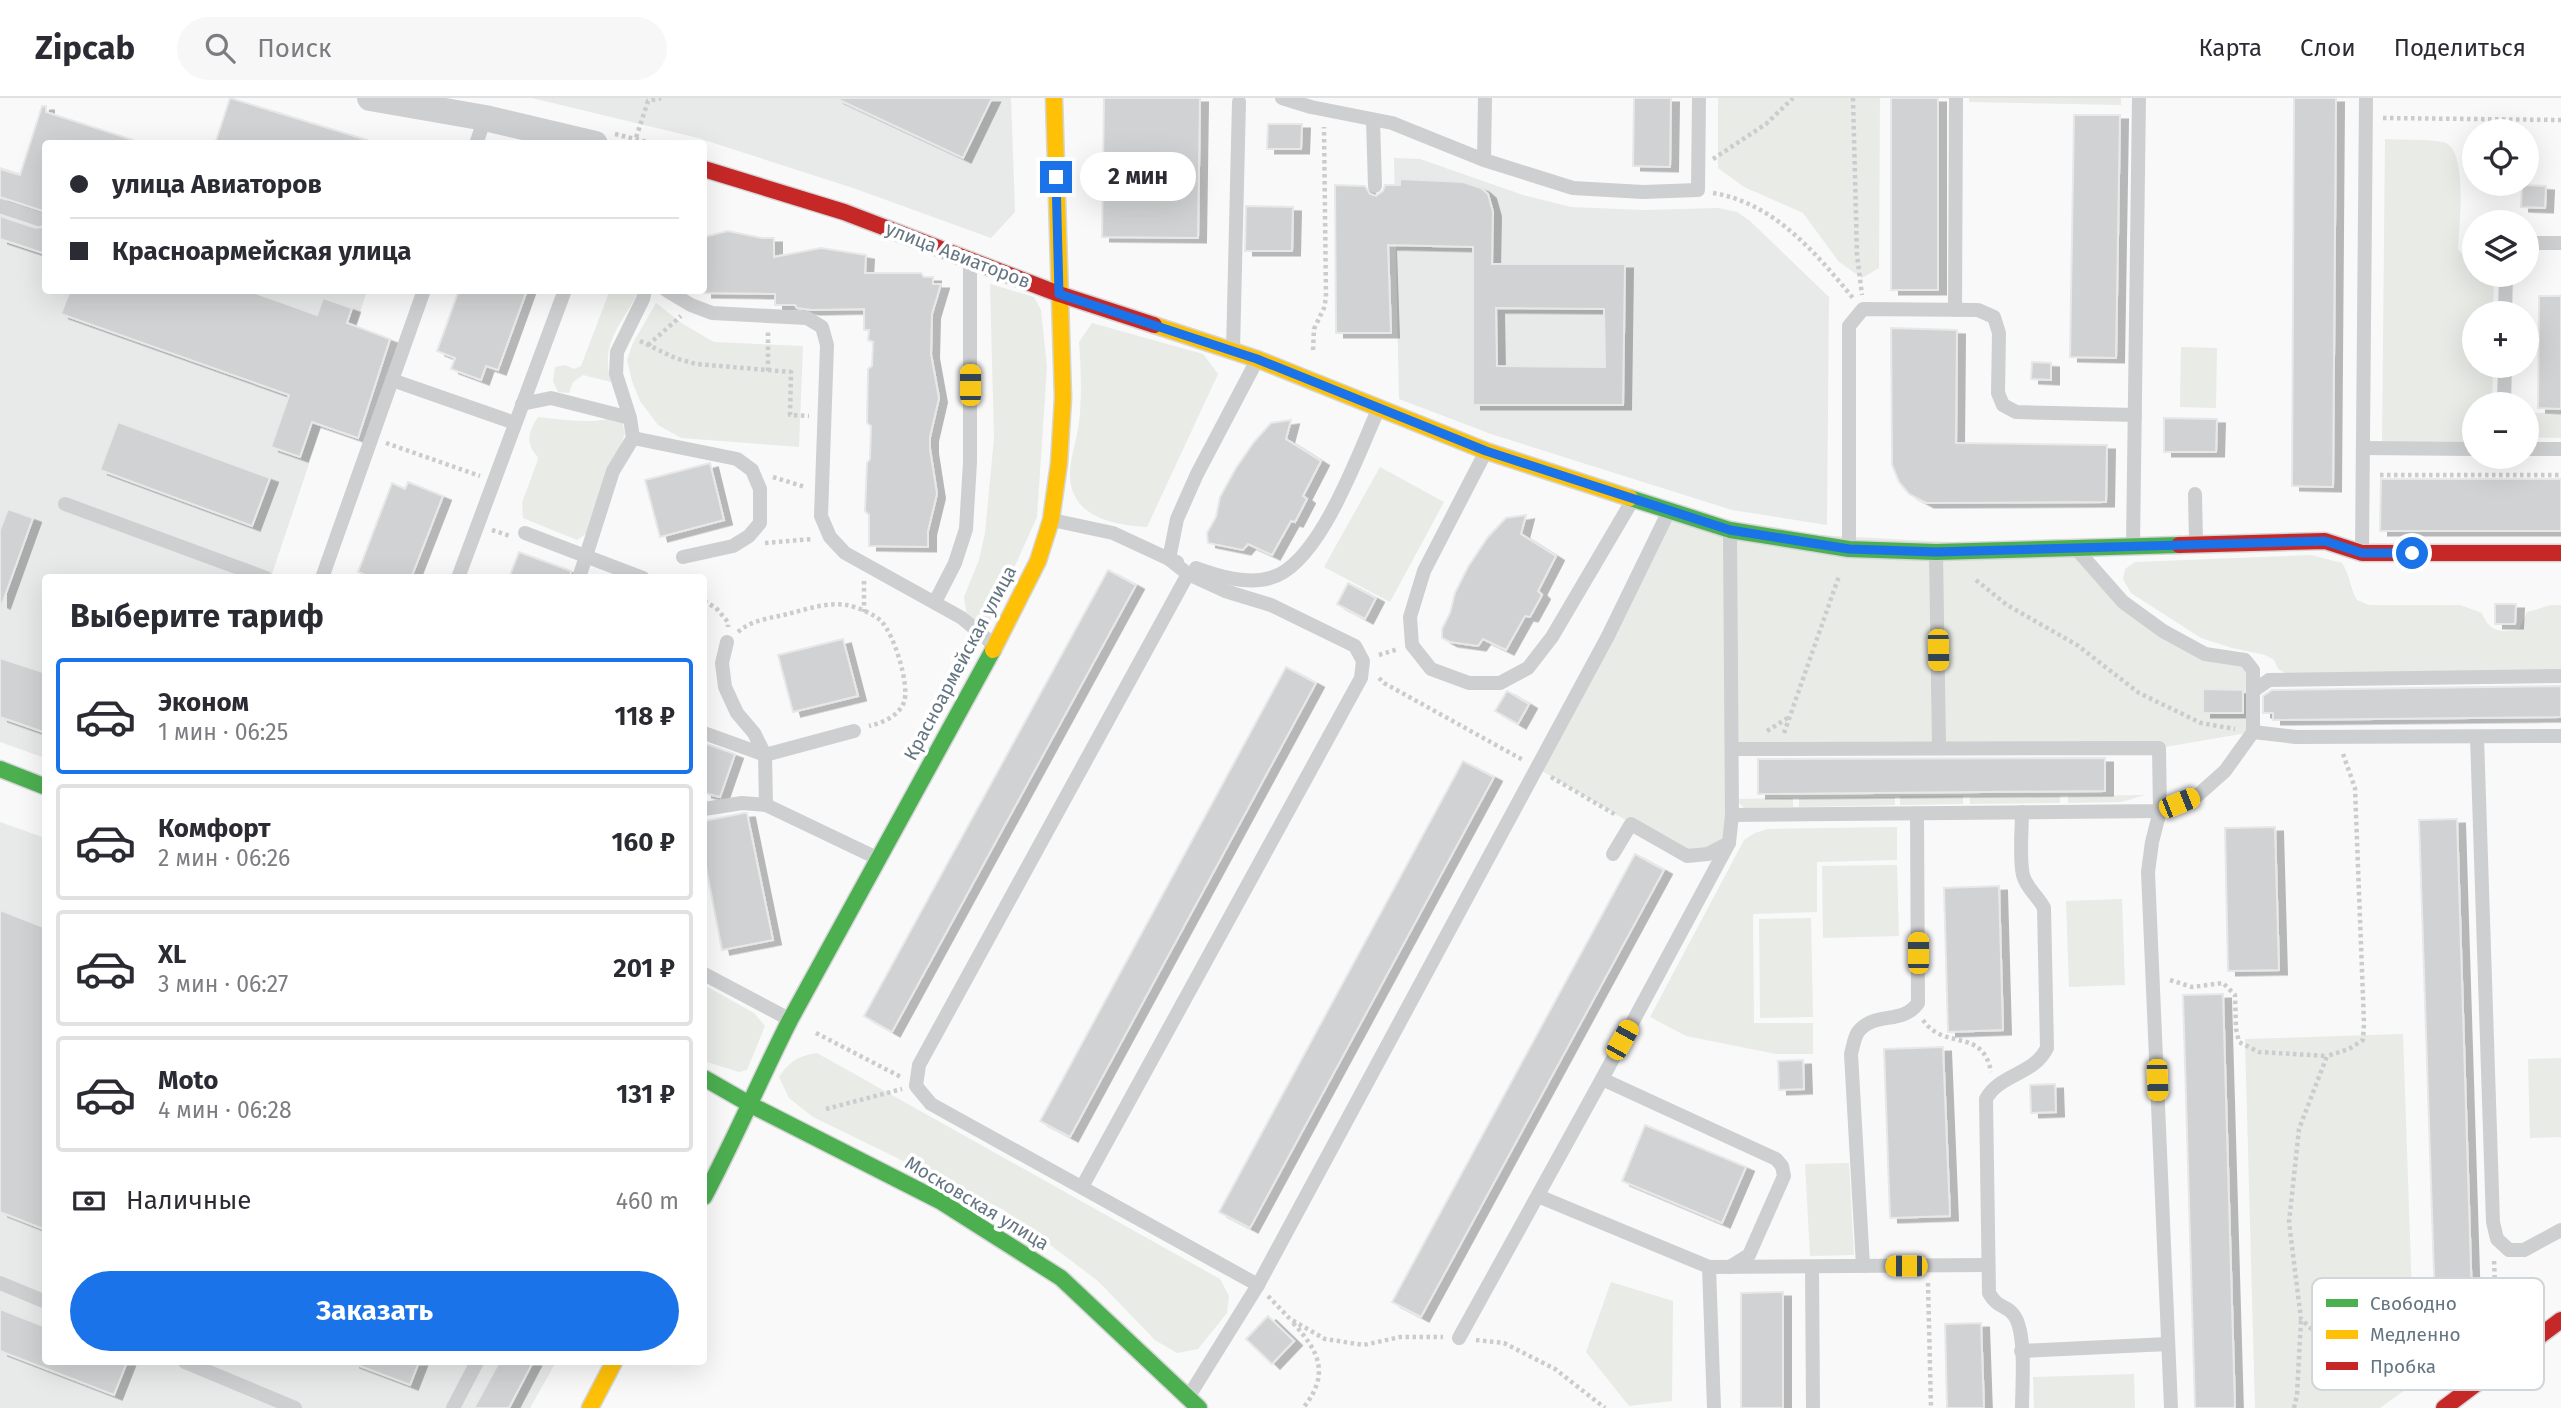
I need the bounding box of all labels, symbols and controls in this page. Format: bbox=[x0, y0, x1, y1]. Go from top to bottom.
search box bbox=[177, 17, 667, 80]
text: Zipcab bbox=[35, 28, 135, 68]
icon: search bbox=[201, 29, 239, 67]
text: Поиск bbox=[257, 33, 332, 64]
text: Карта bbox=[2198, 34, 2262, 62]
text: Слои bbox=[2300, 34, 2356, 62]
text: Поделиться bbox=[2394, 34, 2526, 62]
map controls bbox=[2462, 119, 2539, 469]
button: locate bbox=[2462, 119, 2539, 196]
callout: 2 мин bbox=[1080, 153, 1196, 202]
route end bbox=[1040, 161, 1072, 193]
text: 2 мин bbox=[1108, 162, 1168, 190]
text: улица Авиаторов bbox=[112, 169, 322, 200]
button: layers bbox=[2462, 210, 2539, 287]
street label: улица Авиаторов bbox=[882, 217, 1034, 293]
text: Красноармейская улица bbox=[112, 236, 411, 267]
button: + bbox=[2462, 301, 2539, 378]
car bbox=[960, 364, 981, 406]
button: − bbox=[2462, 392, 2539, 469]
route start bbox=[2396, 537, 2428, 569]
street label: Красноармейская улица bbox=[899, 562, 1021, 764]
text: Выберите тариф bbox=[70, 597, 324, 635]
car bbox=[1928, 629, 1949, 671]
icon: car bbox=[74, 685, 137, 748]
text: Эконом bbox=[158, 687, 249, 718]
text: 118 ₽ bbox=[615, 701, 675, 732]
text: 1 мин · 06:25 bbox=[158, 718, 288, 746]
car bbox=[2156, 785, 2203, 821]
icon: car bbox=[74, 811, 137, 874]
text: Комфорт bbox=[158, 813, 271, 844]
text: 160 ₽ bbox=[611, 827, 675, 858]
text: 2 мин · 06:26 bbox=[158, 844, 290, 872]
car bbox=[1908, 932, 1929, 974]
icon: car bbox=[74, 937, 137, 1000]
text: XL bbox=[158, 939, 186, 970]
text: 201 ₽ bbox=[613, 953, 675, 984]
text: 3 мин · 06:27 bbox=[158, 970, 288, 998]
car bbox=[1603, 1017, 1642, 1063]
car bbox=[2146, 1059, 2169, 1101]
icon: car bbox=[74, 1063, 137, 1126]
text: Moto bbox=[158, 1065, 218, 1096]
text: 131 ₽ bbox=[616, 1079, 675, 1110]
text: 4 мин · 06:28 bbox=[158, 1096, 292, 1124]
street label: Московская улица bbox=[901, 1151, 1053, 1255]
icon: cash bbox=[70, 1182, 108, 1220]
text: Наличные bbox=[126, 1185, 251, 1216]
text: 460 m bbox=[616, 1187, 679, 1215]
car bbox=[1886, 1256, 1928, 1277]
button: Заказать bbox=[70, 1271, 679, 1351]
legend bbox=[2312, 1278, 2544, 1390]
text: Свободно bbox=[2370, 1292, 2457, 1315]
text: Медленно bbox=[2370, 1323, 2461, 1346]
text: Пробка bbox=[2370, 1355, 2436, 1378]

